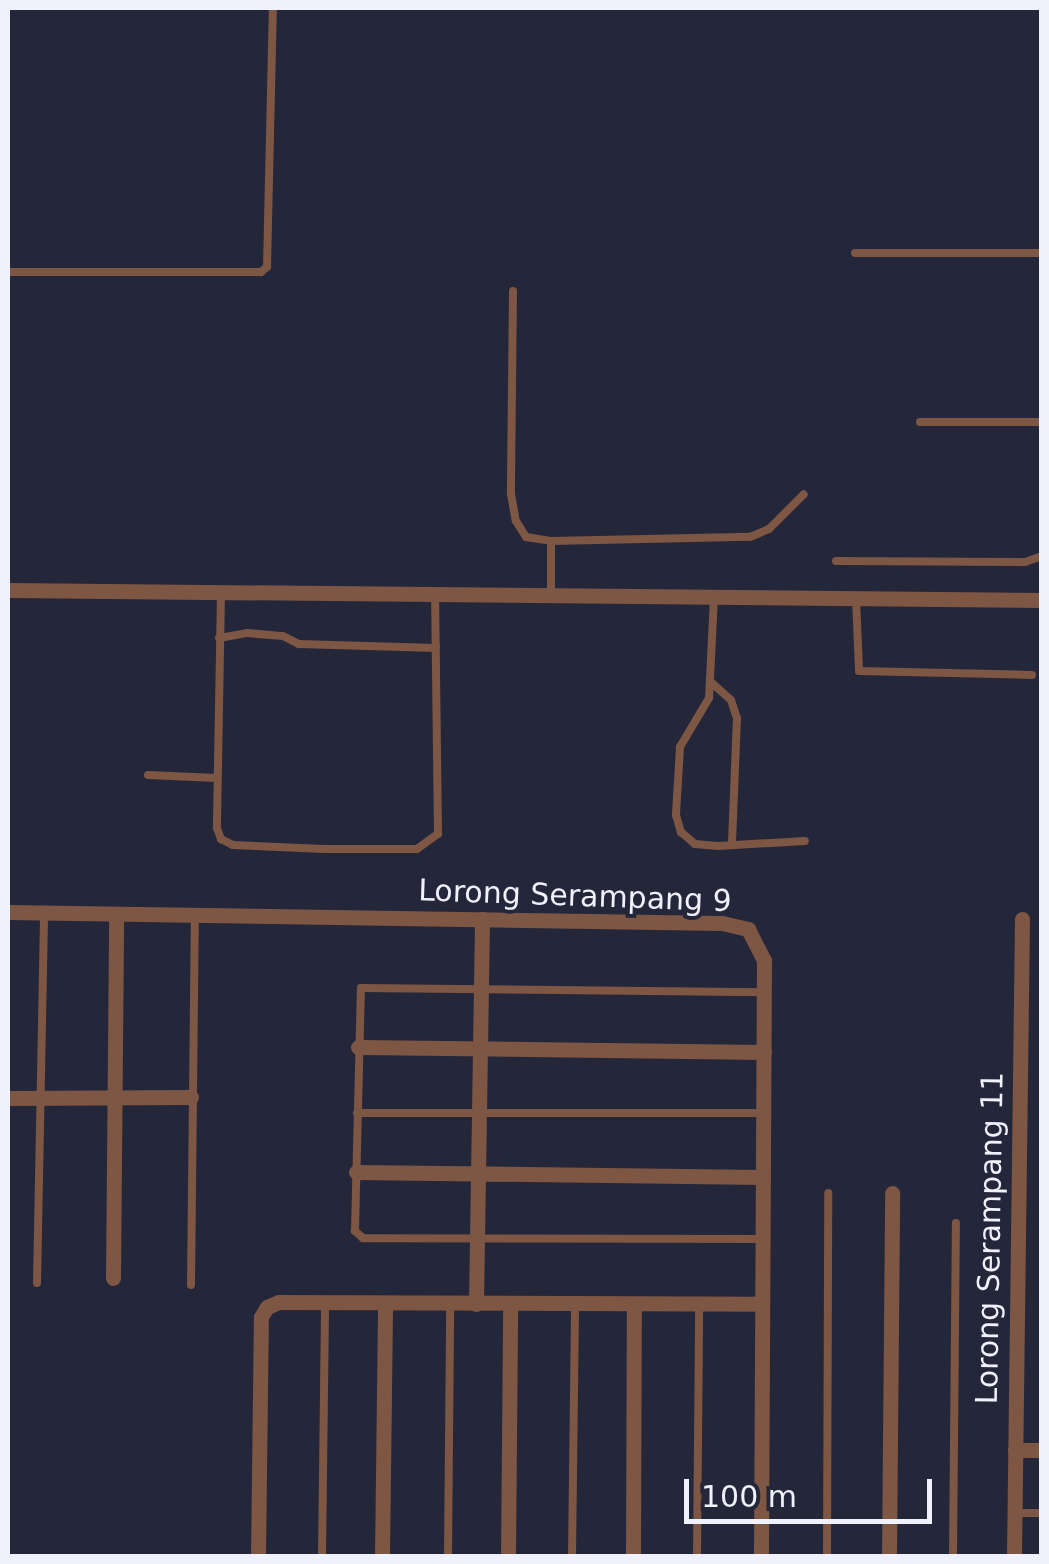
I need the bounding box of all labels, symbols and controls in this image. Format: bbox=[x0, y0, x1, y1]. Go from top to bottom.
street label: Lorong Serampang 9 bbox=[418, 873, 732, 919]
street label: Lorong Serampang 11 bbox=[969, 1071, 1011, 1405]
scale bar bbox=[689, 1459, 936, 1521]
text: 100 m bbox=[701, 1479, 797, 1514]

